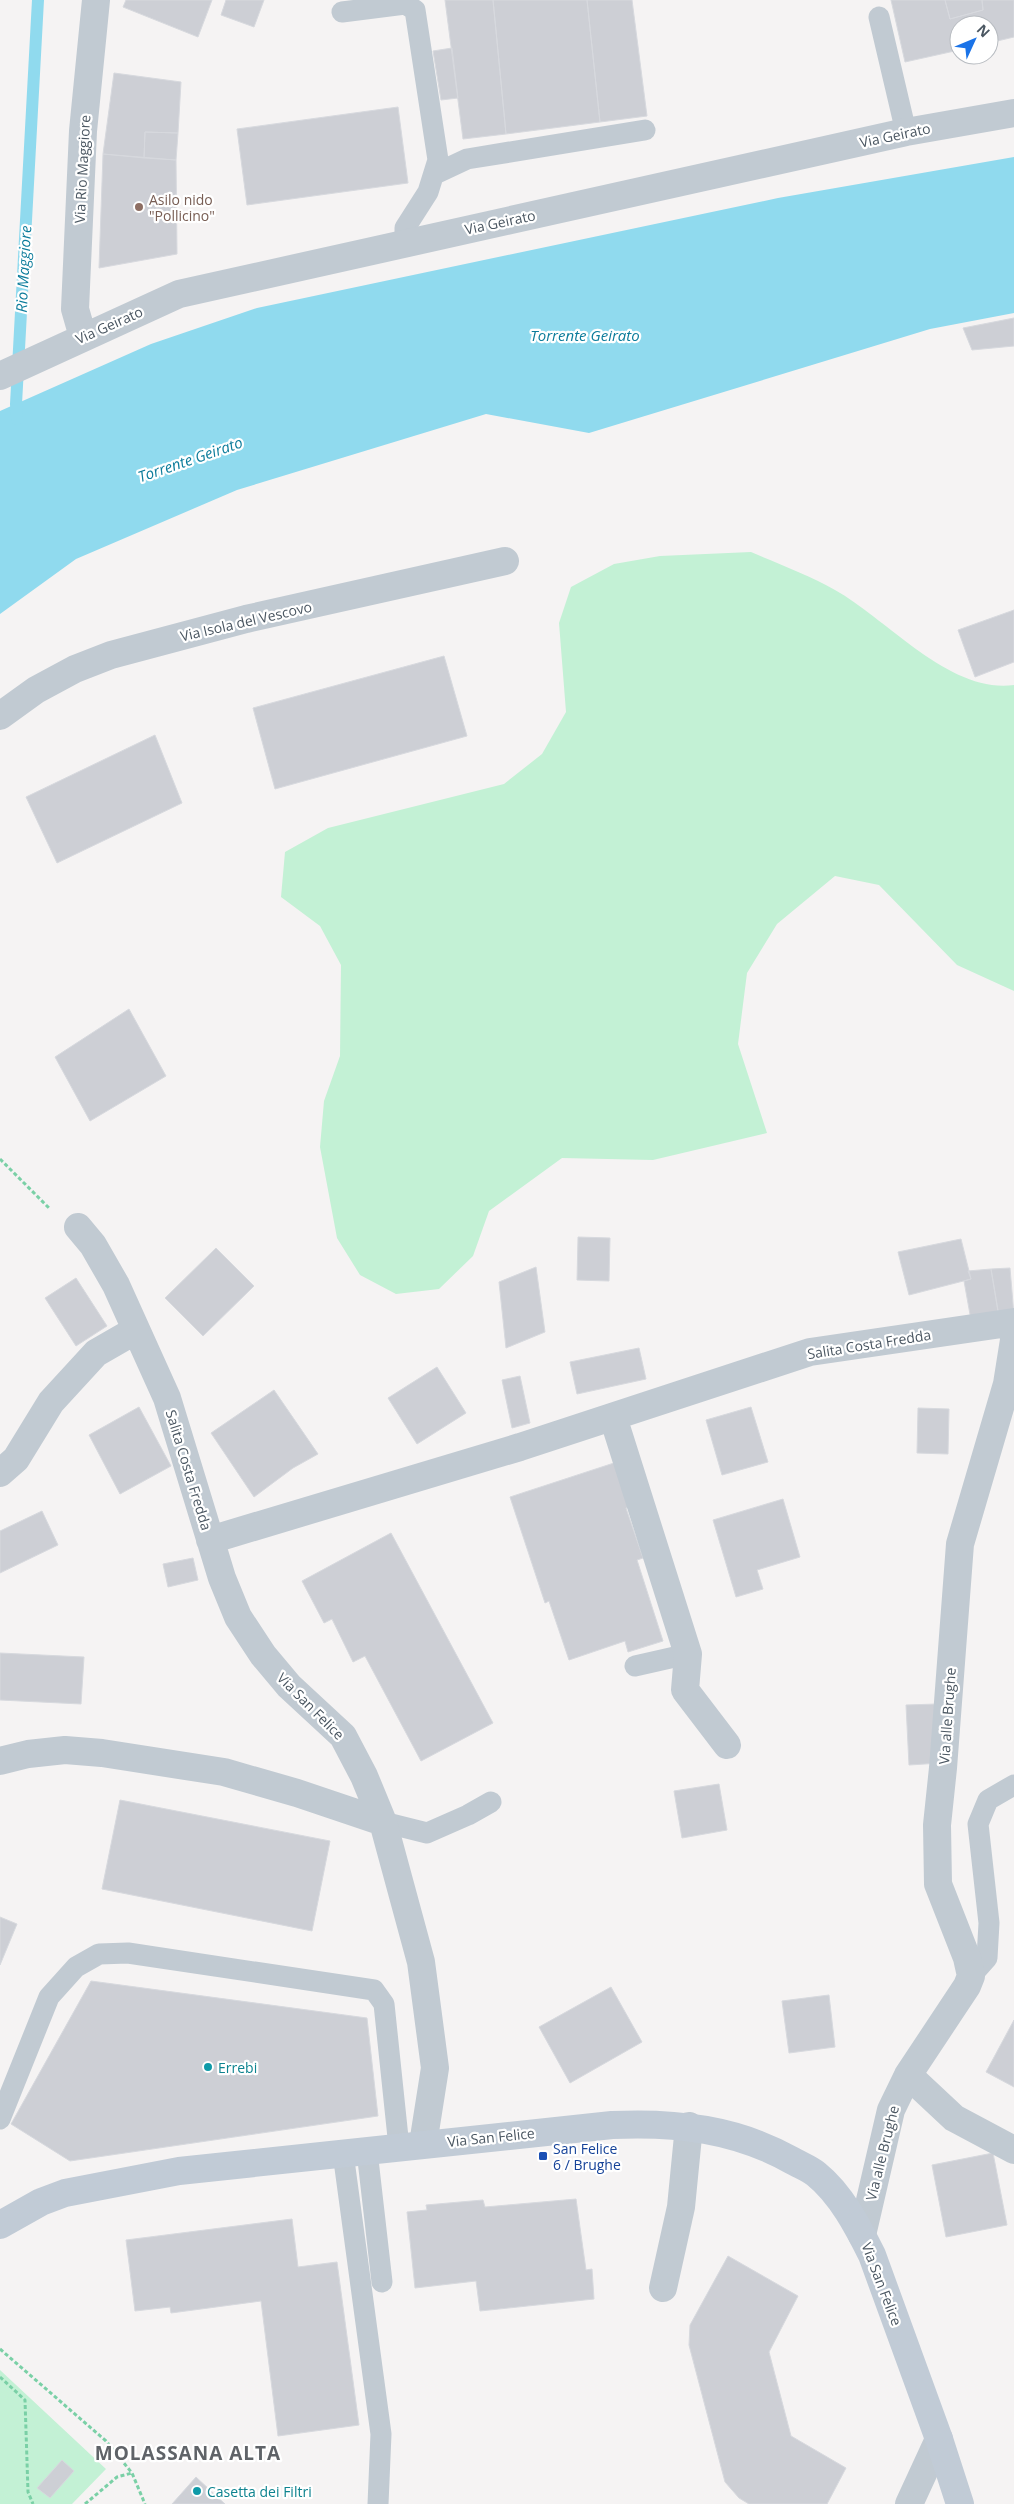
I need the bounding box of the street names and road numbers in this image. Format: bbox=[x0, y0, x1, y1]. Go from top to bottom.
street label: Via Rio Maggiore bbox=[70, 114, 94, 224]
street label: Via Geirato bbox=[858, 118, 932, 152]
street label: Via Geirato bbox=[463, 205, 537, 239]
street label: Via Geirato bbox=[72, 302, 146, 348]
street label: Via Isola del Vescovo bbox=[178, 597, 314, 645]
street label: Salita Costa Fredda bbox=[806, 1325, 932, 1363]
street label: Salita Costa Fredda bbox=[162, 1407, 216, 1533]
street label: Via alle Brughe bbox=[934, 1667, 960, 1765]
street label: Via San Felice bbox=[273, 1668, 349, 1744]
street label: Via alle Brughe bbox=[861, 2103, 903, 2202]
street label: Via San Felice bbox=[446, 2123, 536, 2151]
street label: Via San Felice bbox=[857, 2240, 907, 2328]

